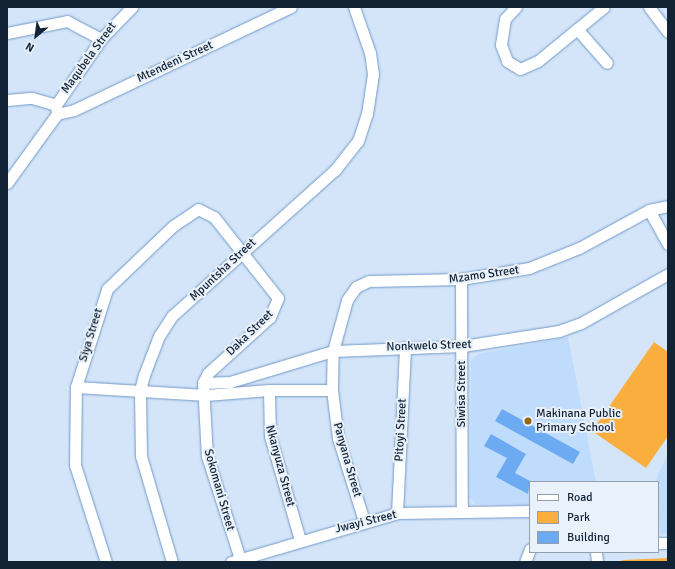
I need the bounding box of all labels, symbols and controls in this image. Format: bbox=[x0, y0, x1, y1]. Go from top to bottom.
north arrow bbox=[16, 16, 56, 56]
street label: Maqubela Street bbox=[58, 20, 120, 96]
street label: Mtendeni Street bbox=[135, 38, 215, 86]
text: N bbox=[23, 39, 36, 54]
street label: Mpuntsha Street bbox=[187, 236, 259, 304]
street label: Mzamo Street bbox=[448, 263, 520, 287]
street label: Siya Street bbox=[76, 306, 106, 364]
street label: Daka Street bbox=[224, 307, 276, 359]
street label: Nonkwelo Street bbox=[386, 337, 472, 355]
street label: Siwisa Street bbox=[455, 360, 469, 428]
street label: Pitoyi Street bbox=[392, 398, 410, 462]
place label: Makinana Public Primary School bbox=[536, 407, 621, 435]
marker: Makinana Public Primary School bbox=[523, 416, 533, 426]
street label: Panyana Street bbox=[329, 421, 365, 499]
street label: Nkanyuza Street bbox=[262, 424, 298, 508]
street label: Sokomani Street bbox=[200, 448, 238, 532]
legend bbox=[529, 481, 659, 553]
text: Road bbox=[567, 490, 593, 505]
street label: Jwayi Street bbox=[334, 507, 398, 537]
text: Park bbox=[567, 510, 590, 525]
text: Building bbox=[567, 530, 610, 545]

